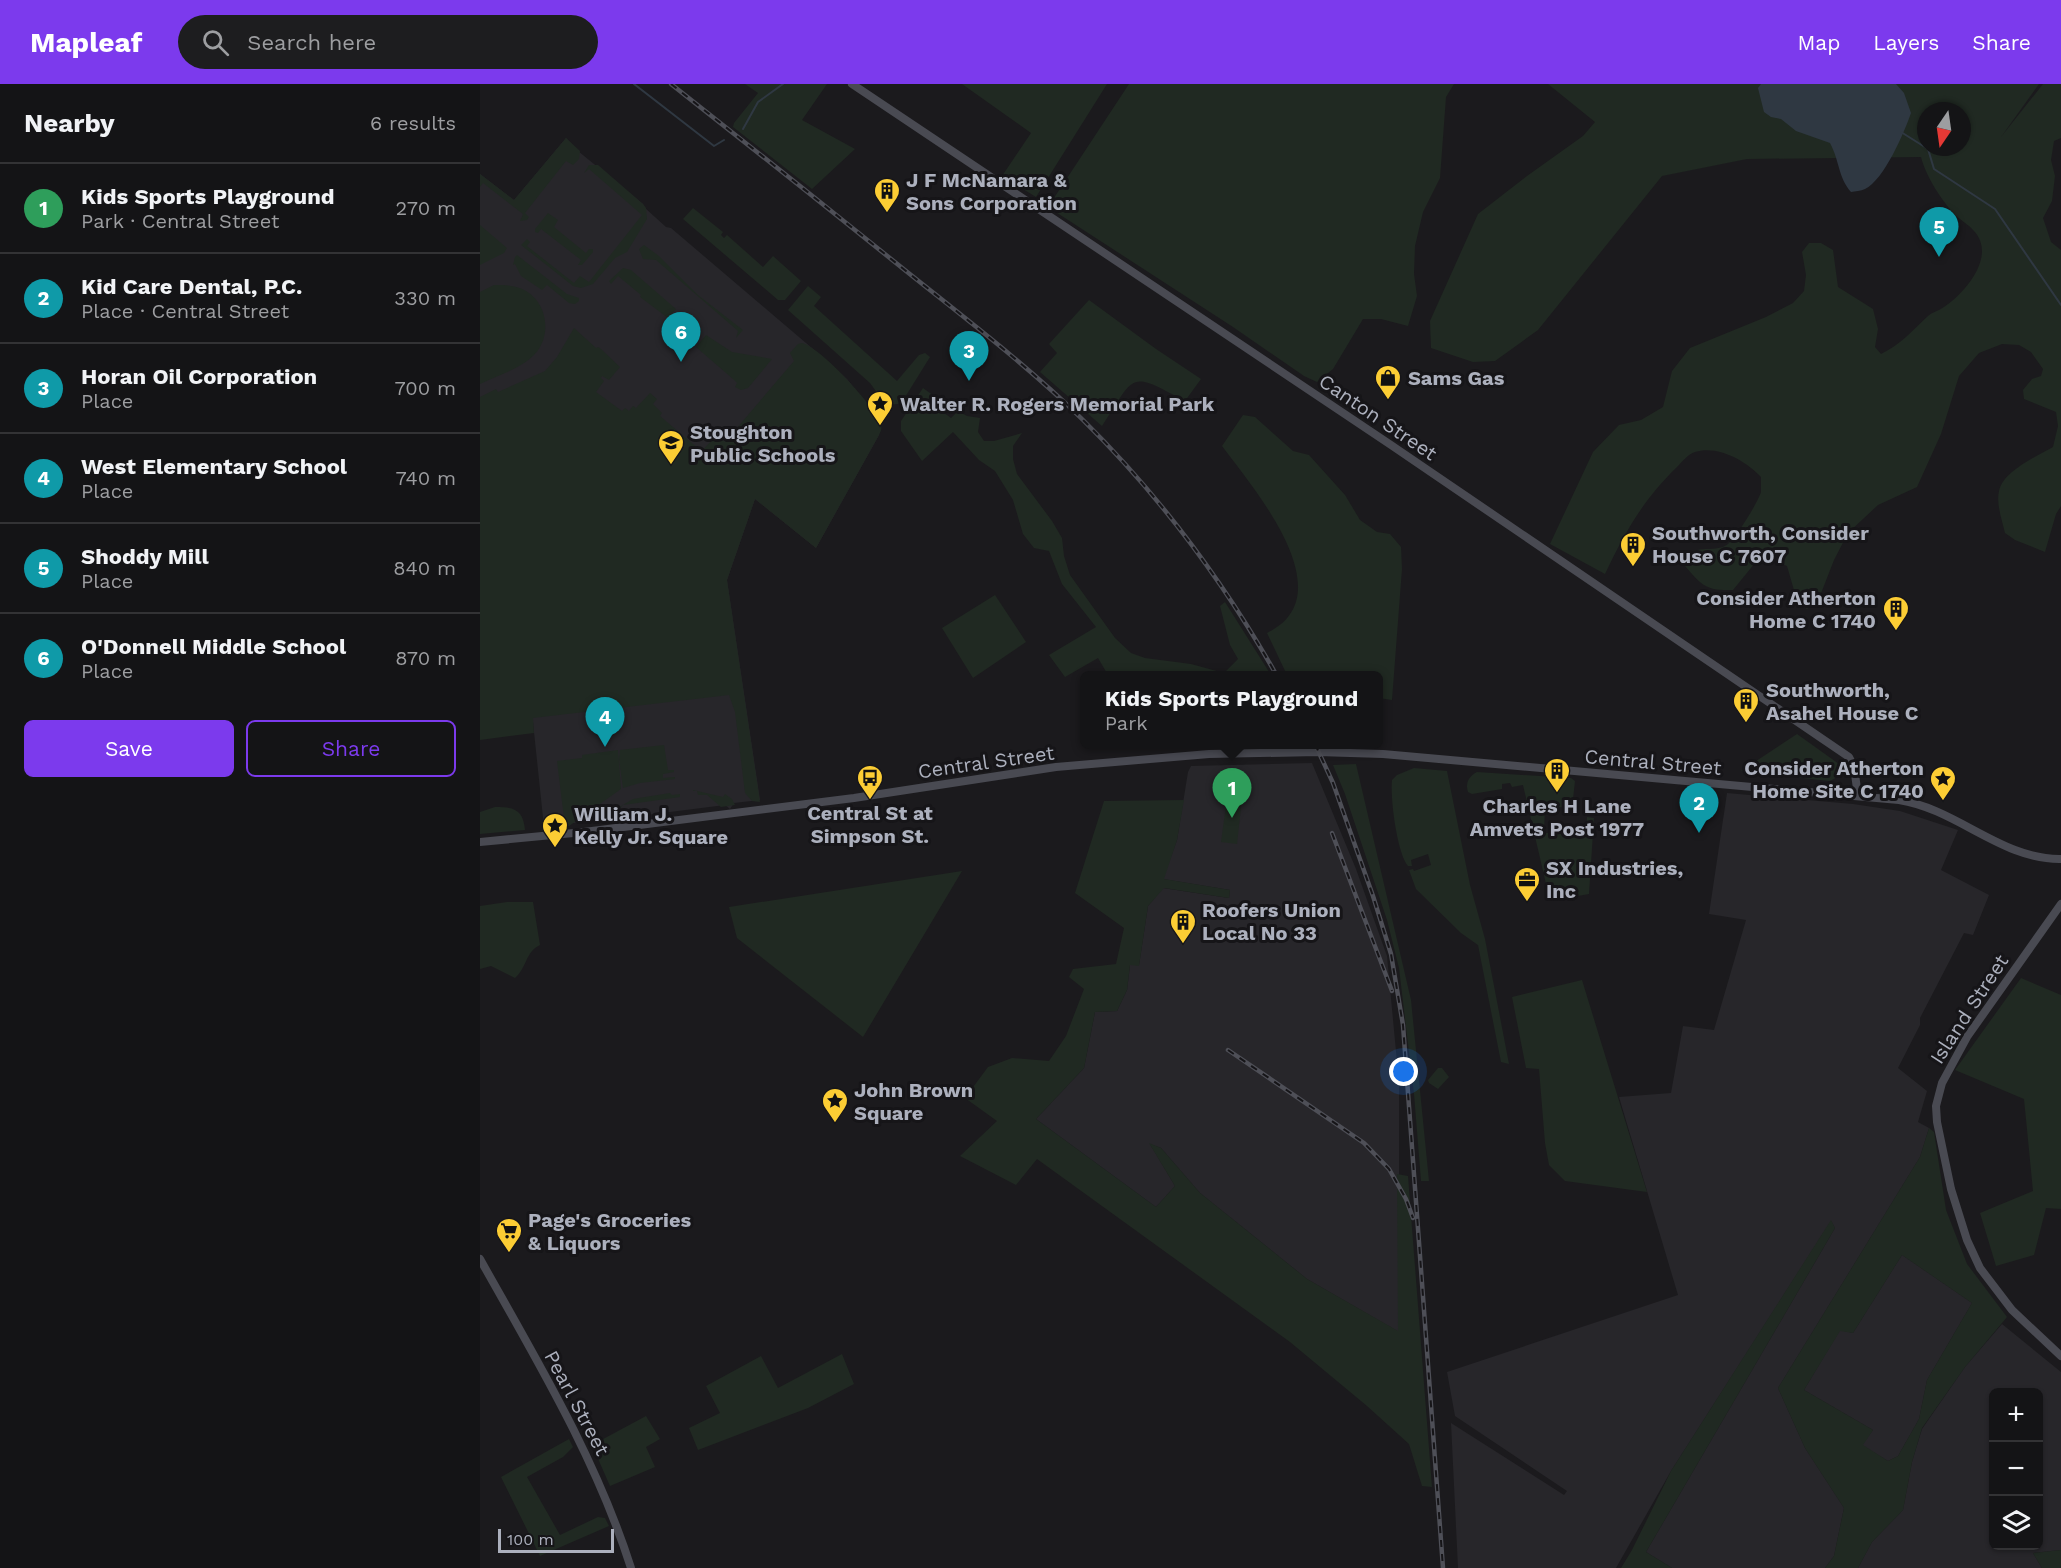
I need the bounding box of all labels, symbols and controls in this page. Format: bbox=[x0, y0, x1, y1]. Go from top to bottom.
search box bbox=[178, 15, 598, 69]
text: Mapleaf bbox=[30, 26, 142, 59]
icon: search bbox=[199, 26, 232, 59]
text: Search here bbox=[247, 30, 376, 55]
text: Map bbox=[1797, 30, 1840, 55]
text: Layers bbox=[1873, 30, 1939, 55]
text: Share bbox=[1972, 30, 2031, 55]
north arrow bbox=[1917, 102, 1971, 156]
text: Nearby bbox=[24, 108, 115, 138]
text: 6 results bbox=[370, 111, 456, 135]
place label: J F McNamara & Sons Corporation bbox=[906, 168, 1077, 215]
building icon: J F McNamara & Sons Corporation bbox=[872, 176, 902, 214]
text: Kids Sports Playground bbox=[81, 184, 335, 209]
text: 1 bbox=[39, 196, 48, 220]
text: 270 m bbox=[396, 196, 456, 220]
pin: 5 bbox=[1920, 208, 1958, 257]
text: Park · Central Street bbox=[81, 209, 279, 233]
text: Kid Care Dental, P.C. bbox=[81, 274, 302, 299]
text: 2 bbox=[38, 286, 49, 310]
text: 330 m bbox=[394, 286, 456, 310]
text: Place · Central Street bbox=[81, 299, 289, 323]
pin: 6 bbox=[662, 312, 700, 362]
pin: 3 bbox=[950, 332, 988, 381]
shop icon: Sams Gas bbox=[1373, 363, 1403, 401]
text: Horan Oil Corporation bbox=[81, 364, 317, 389]
place label: Sams Gas bbox=[1408, 366, 1505, 390]
street label: Canton Street bbox=[1314, 369, 1442, 466]
text: 3 bbox=[38, 376, 49, 400]
text: 700 m bbox=[394, 376, 456, 400]
text: Place bbox=[81, 389, 133, 413]
place icon: Walter R. Rogers Memorial Park bbox=[865, 389, 895, 427]
place label: Walter R. Rogers Memorial Park bbox=[900, 392, 1215, 416]
place label: Stoughton Public Schools bbox=[690, 420, 836, 467]
school or university icon: Stoughton Public Schools bbox=[656, 428, 686, 466]
text: West Elementary School bbox=[81, 454, 347, 479]
text: 4 bbox=[37, 466, 50, 490]
text: 740 m bbox=[396, 466, 456, 490]
text: Place bbox=[81, 479, 133, 503]
place label: Southworth, Consider House C 7607 bbox=[1652, 521, 1869, 568]
building icon: Southworth, Consider House C 7607 bbox=[1618, 530, 1648, 568]
text: Shoddy Mill bbox=[81, 544, 209, 569]
text: 5 bbox=[38, 556, 49, 580]
text: 840 m bbox=[393, 556, 456, 580]
text: Place bbox=[81, 569, 133, 593]
place label: Consider Atherton Home C 1740 bbox=[1696, 586, 1876, 633]
building icon: Consider Atherton Home C 1740 bbox=[1881, 594, 1911, 632]
text: O'Donnell Middle School bbox=[81, 634, 346, 659]
text: 6 bbox=[37, 646, 50, 670]
text: 870 m bbox=[395, 646, 456, 670]
text: Place bbox=[81, 659, 133, 683]
popup bbox=[1080, 671, 1383, 749]
place label: Southworth, Asahel House C bbox=[1766, 678, 1919, 725]
text: Kids Sports Playground bbox=[1105, 686, 1358, 711]
building icon: Southworth, Asahel House C bbox=[1731, 686, 1761, 724]
pin: 4 bbox=[586, 698, 624, 747]
text: Park bbox=[1105, 711, 1148, 735]
button: Save bbox=[24, 720, 234, 777]
button: Share bbox=[246, 720, 456, 777]
street label: Central Street bbox=[916, 740, 1056, 783]
street label: Central Street bbox=[1583, 744, 1723, 780]
building icon: Charles H Lane Amvets Post 1977 bbox=[1542, 756, 1572, 794]
place label: Consider Atherton Home Site C 1740 bbox=[1744, 756, 1924, 803]
bus stop icon: Central St at Simpson St. bbox=[855, 763, 885, 801]
place icon: Consider Atherton Home Site C 1740 bbox=[1928, 764, 1958, 802]
pin: 1 bbox=[1212, 768, 1251, 818]
pin: 2 bbox=[1680, 784, 1718, 833]
place label: Charles H Lane Amvets Post 1977 bbox=[1470, 794, 1644, 841]
place label: Central St at Simpson St. bbox=[807, 801, 933, 848]
place label: William J. Kelly Jr. Square bbox=[574, 802, 728, 849]
place icon: William J. Kelly Jr. Square bbox=[540, 811, 570, 849]
place label: SX Industries, Inc bbox=[1546, 856, 1683, 903]
office icon: SX Industries, Inc bbox=[1512, 865, 1542, 903]
place label: Roofers Union Local No 33 bbox=[1202, 898, 1341, 945]
building icon: Roofers Union Local No 33 bbox=[1168, 907, 1198, 945]
street label: Island Street bbox=[1925, 949, 2014, 1068]
your location bbox=[1389, 1057, 1418, 1086]
place label: John Brown Square bbox=[854, 1078, 973, 1125]
place icon: John Brown Square bbox=[820, 1086, 850, 1124]
place label: Page's Groceries & Liquors bbox=[528, 1208, 691, 1255]
supermarket icon: Page's Groceries & Liquors bbox=[494, 1216, 524, 1254]
street label: Pearl Street bbox=[539, 1346, 615, 1460]
map controls bbox=[1989, 1388, 2043, 1550]
button: + bbox=[1989, 1388, 2043, 1442]
button: − bbox=[1989, 1442, 2043, 1496]
button: layers bbox=[1989, 1496, 2043, 1550]
scale bar bbox=[498, 1526, 614, 1554]
text: 100 m bbox=[507, 1530, 554, 1549]

